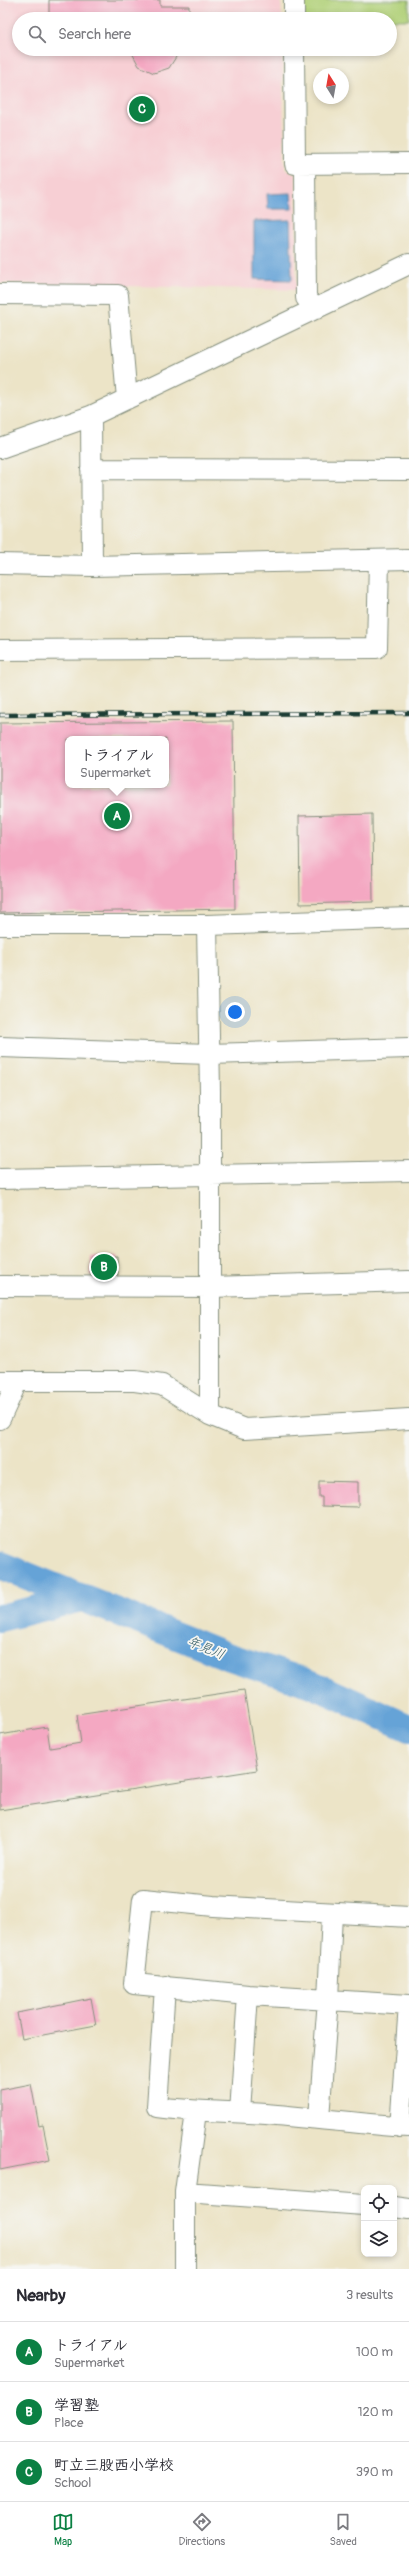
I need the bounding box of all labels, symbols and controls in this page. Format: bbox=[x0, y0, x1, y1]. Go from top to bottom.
search box bbox=[12, 12, 397, 56]
icon: search bbox=[26, 23, 48, 45]
text: Search here bbox=[58, 25, 131, 44]
north arrow bbox=[313, 68, 349, 104]
pin: C bbox=[129, 94, 155, 124]
popup bbox=[65, 736, 169, 788]
text: トライアル bbox=[80, 746, 154, 765]
text: Supermarket bbox=[80, 765, 151, 781]
pin: A bbox=[104, 801, 130, 831]
your location bbox=[225, 1002, 245, 1022]
pin: B bbox=[91, 1252, 117, 1282]
water label: 年見川 bbox=[185, 1633, 227, 1663]
map controls bbox=[361, 2185, 397, 2257]
button: locate bbox=[361, 2185, 397, 2221]
button: layers bbox=[361, 2221, 397, 2257]
text: Nearby bbox=[16, 2285, 65, 2306]
text: 3 results bbox=[346, 2287, 393, 2303]
text: トライアル bbox=[54, 2336, 128, 2355]
text: A bbox=[25, 2344, 33, 2360]
text: 100 m bbox=[356, 2344, 393, 2360]
text: Supermarket bbox=[54, 2355, 125, 2371]
text: 学習塾 bbox=[54, 2396, 99, 2415]
text: B bbox=[25, 2404, 33, 2420]
text: 120 m bbox=[357, 2404, 393, 2420]
text: Place bbox=[54, 2415, 83, 2431]
text: 町立三股西小学校 bbox=[54, 2456, 174, 2475]
text: C bbox=[25, 2464, 33, 2480]
text: 390 m bbox=[356, 2464, 393, 2480]
text: School bbox=[54, 2475, 91, 2491]
tab: Map bbox=[52, 2511, 74, 2548]
tab: Directions bbox=[178, 2511, 225, 2548]
tab: Saved bbox=[330, 2511, 357, 2548]

